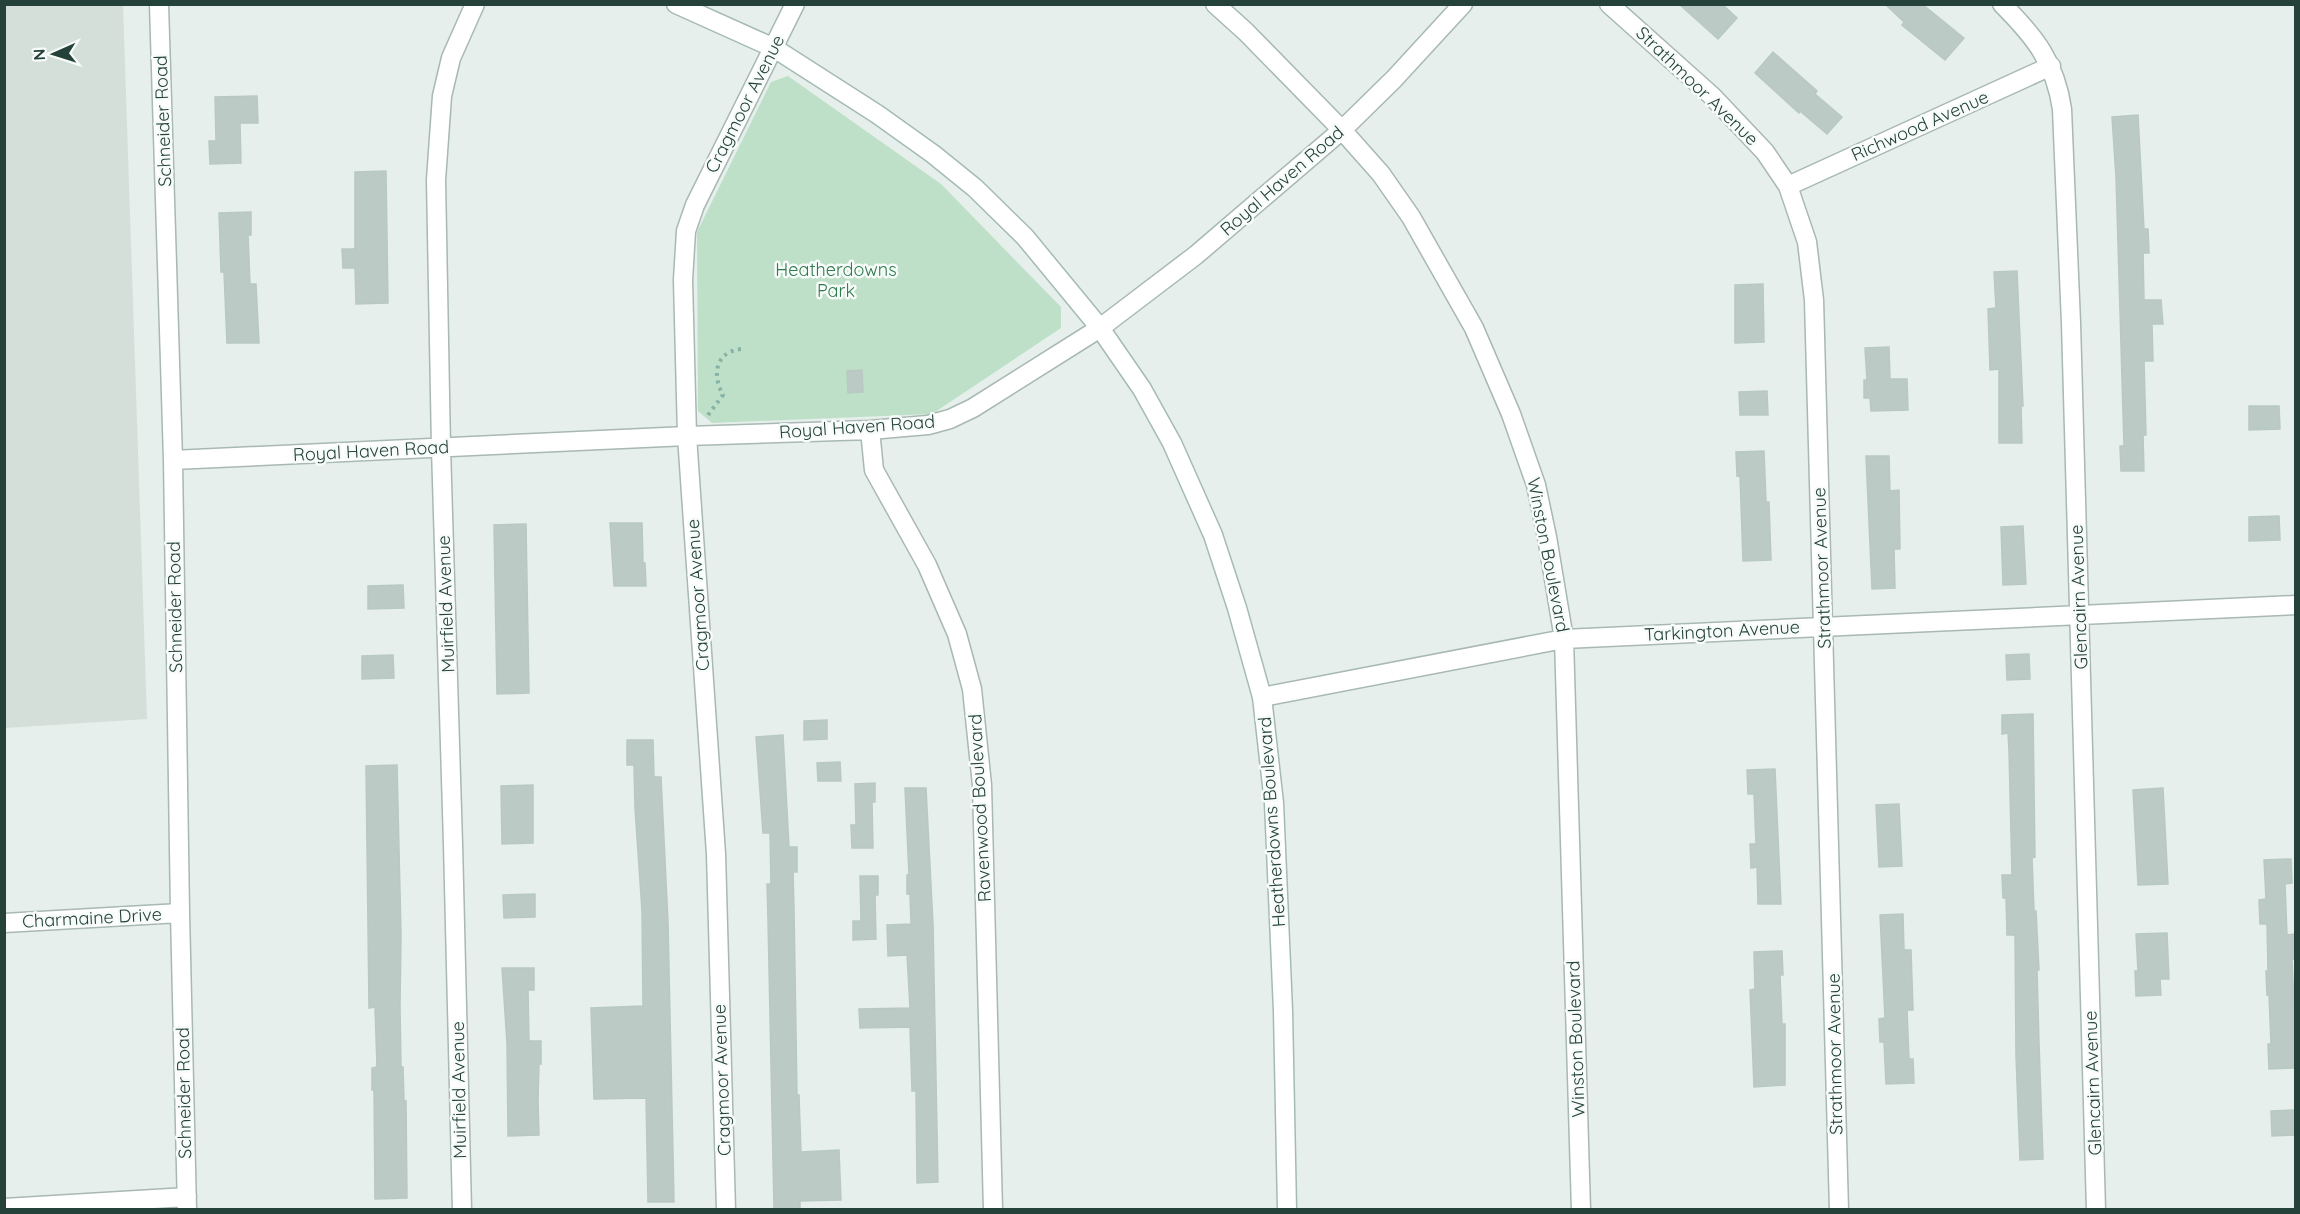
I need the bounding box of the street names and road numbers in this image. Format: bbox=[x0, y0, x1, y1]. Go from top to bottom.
street label: Strathmoor Avenue bbox=[1631, 21, 1764, 150]
street label: Cragmoor Avenue bbox=[700, 31, 789, 177]
street label: Schneider Road bbox=[149, 55, 176, 187]
street label: Richwood Avenue bbox=[1847, 85, 1992, 166]
street label: Royal Haven Road bbox=[1215, 121, 1348, 241]
street label: Royal Haven Road bbox=[778, 410, 936, 443]
street label: Royal Haven Road bbox=[292, 435, 450, 466]
street label: Winston Boulevard bbox=[1522, 476, 1575, 634]
street label: Strathmoor Avenue bbox=[1807, 487, 1836, 649]
street label: Cragmoor Avenue bbox=[681, 518, 714, 672]
street label: Glencairn Avenue bbox=[2064, 524, 2093, 670]
street label: Muirfield Avenue bbox=[432, 535, 459, 673]
street label: Schneider Road bbox=[162, 541, 187, 673]
street label: Tarkington Avenue bbox=[1644, 615, 1800, 646]
street label: Ravenwood Boulevard bbox=[963, 713, 996, 903]
street label: Heatherdowns Boulevard bbox=[1253, 716, 1290, 928]
street label: Charmaine Drive bbox=[22, 902, 162, 933]
street label: Winston Boulevard bbox=[1561, 960, 1590, 1118]
street label: Strathmoor Avenue bbox=[1822, 973, 1847, 1135]
street label: Cragmoor Avenue bbox=[707, 1004, 736, 1156]
street label: Glencairn Avenue bbox=[2078, 1010, 2107, 1156]
street label: Muirfield Avenue bbox=[446, 1021, 471, 1159]
street label: Schneider Road bbox=[171, 1027, 196, 1159]

